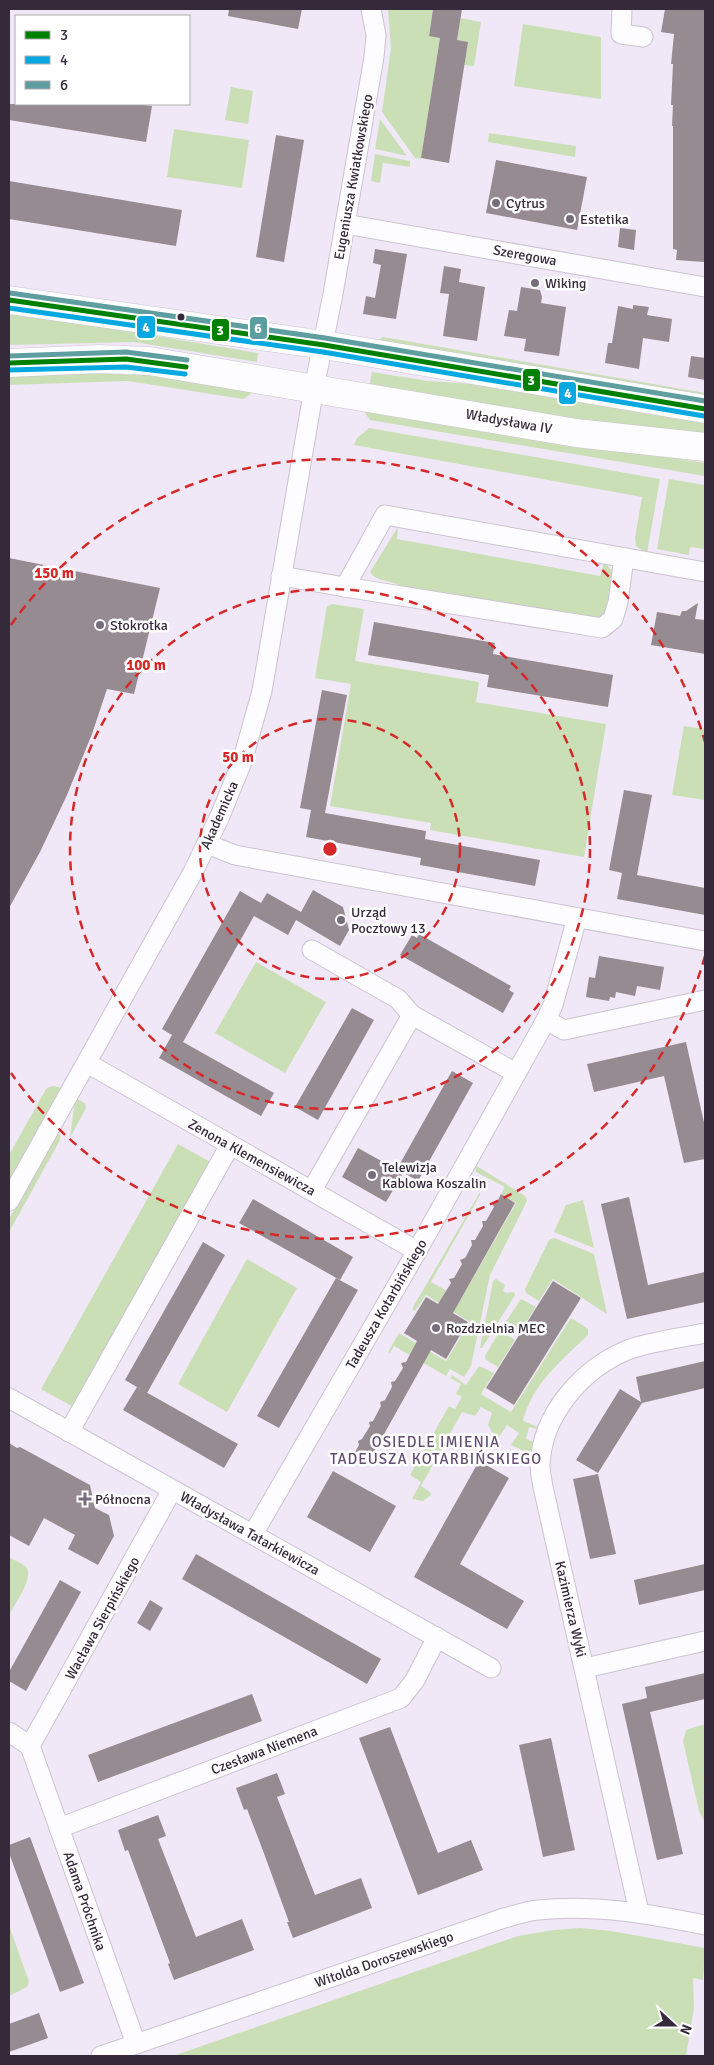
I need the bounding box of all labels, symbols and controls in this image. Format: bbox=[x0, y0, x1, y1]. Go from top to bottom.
legend bbox=[15, 15, 190, 105]
text: 3 bbox=[60, 26, 68, 44]
text: 4 bbox=[60, 51, 68, 69]
text: 6 bbox=[60, 76, 68, 94]
street label: Eugeniusza Kwiatkowskiego bbox=[331, 93, 376, 261]
place label: Cytrus bbox=[506, 195, 545, 212]
marker: Cytrus bbox=[490, 197, 502, 209]
place label: Estetika bbox=[580, 211, 629, 228]
marker: Estetika bbox=[564, 213, 576, 225]
street label: Szeregowa bbox=[492, 242, 558, 269]
place label: Wiking bbox=[545, 275, 586, 292]
marker: Wiking bbox=[529, 277, 541, 289]
unlabelled marker bbox=[176, 312, 186, 322]
line badge: 4 bbox=[136, 315, 156, 339]
line badge: 6 bbox=[249, 316, 268, 340]
line badge: 3 bbox=[211, 318, 230, 342]
text: 4 bbox=[142, 319, 150, 336]
text: 6 bbox=[254, 320, 262, 337]
text: 3 bbox=[216, 322, 224, 339]
line badge: 3 bbox=[522, 368, 541, 392]
text: 3 bbox=[527, 372, 535, 389]
line badge: 4 bbox=[558, 381, 577, 405]
text: 4 bbox=[564, 385, 572, 402]
street label: Władysława IV bbox=[464, 406, 554, 437]
text: 150 m bbox=[34, 564, 74, 582]
place label: Stokrotka bbox=[110, 617, 168, 634]
marker: Stokrotka bbox=[94, 619, 106, 631]
text: 100 m bbox=[126, 656, 166, 674]
text: 50 m bbox=[222, 748, 254, 766]
street label: Akademicka bbox=[197, 779, 242, 852]
centre of rings bbox=[321, 840, 339, 858]
place label: Urząd Pocztowy 13 bbox=[351, 904, 425, 937]
marker: Urząd Pocztowy 13 bbox=[335, 914, 347, 926]
street label: Zenona Klemensiewicza bbox=[185, 1115, 318, 1200]
place label: Telewizja Kablowa Koszalin bbox=[382, 1159, 486, 1192]
marker: Telewizja Kablowa Koszalin bbox=[366, 1169, 378, 1181]
street label: Tadeusza Kotarbińskiego bbox=[342, 1236, 431, 1372]
place label: Rozdzielnia MEC bbox=[446, 1320, 545, 1337]
marker: Rozdzielnia MEC bbox=[430, 1322, 442, 1334]
district label: OSIEDLE IMIENIA TADEUSZA KOTARBIŃSKIEGO bbox=[330, 1433, 542, 1468]
street label: Władysława Tatarkiewicza bbox=[177, 1488, 323, 1579]
place label: Północna bbox=[95, 1491, 151, 1508]
marker: Północna bbox=[79, 1493, 91, 1505]
street label: Wacława Sierpińskiego bbox=[62, 1554, 143, 1683]
street label: Kazimierza Wyki bbox=[551, 1559, 590, 1659]
street label: Czesława Niemena bbox=[209, 1722, 320, 1779]
street label: Adama Próchnika bbox=[60, 1849, 109, 1953]
street label: Witolda Doroszewskiego bbox=[313, 1928, 456, 1991]
north arrow bbox=[649, 2000, 699, 2050]
text: N bbox=[676, 2022, 695, 2037]

